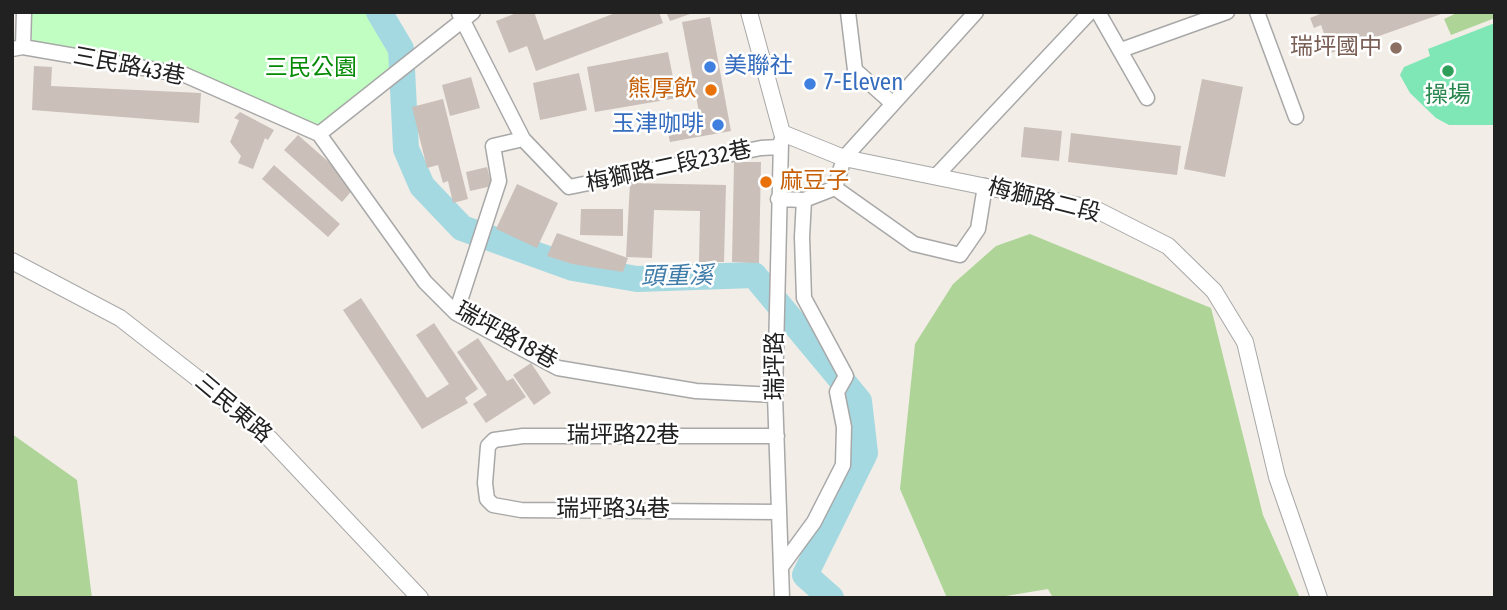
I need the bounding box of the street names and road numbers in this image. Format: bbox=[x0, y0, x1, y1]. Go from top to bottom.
street label: 三民路43巷 bbox=[71, 43, 187, 91]
street label: 梅獅路二段232巷 bbox=[584, 136, 754, 198]
street label: 梅獅路二段 bbox=[985, 174, 1103, 228]
street label: 瑞坪路18巷 bbox=[450, 297, 562, 375]
street label: 瑞坪路 bbox=[762, 332, 790, 400]
street label: 三民東路 bbox=[189, 369, 277, 449]
street label: 瑞坪路22巷 bbox=[567, 422, 679, 450]
street label: 瑞坪路34巷 bbox=[556, 496, 670, 524]

